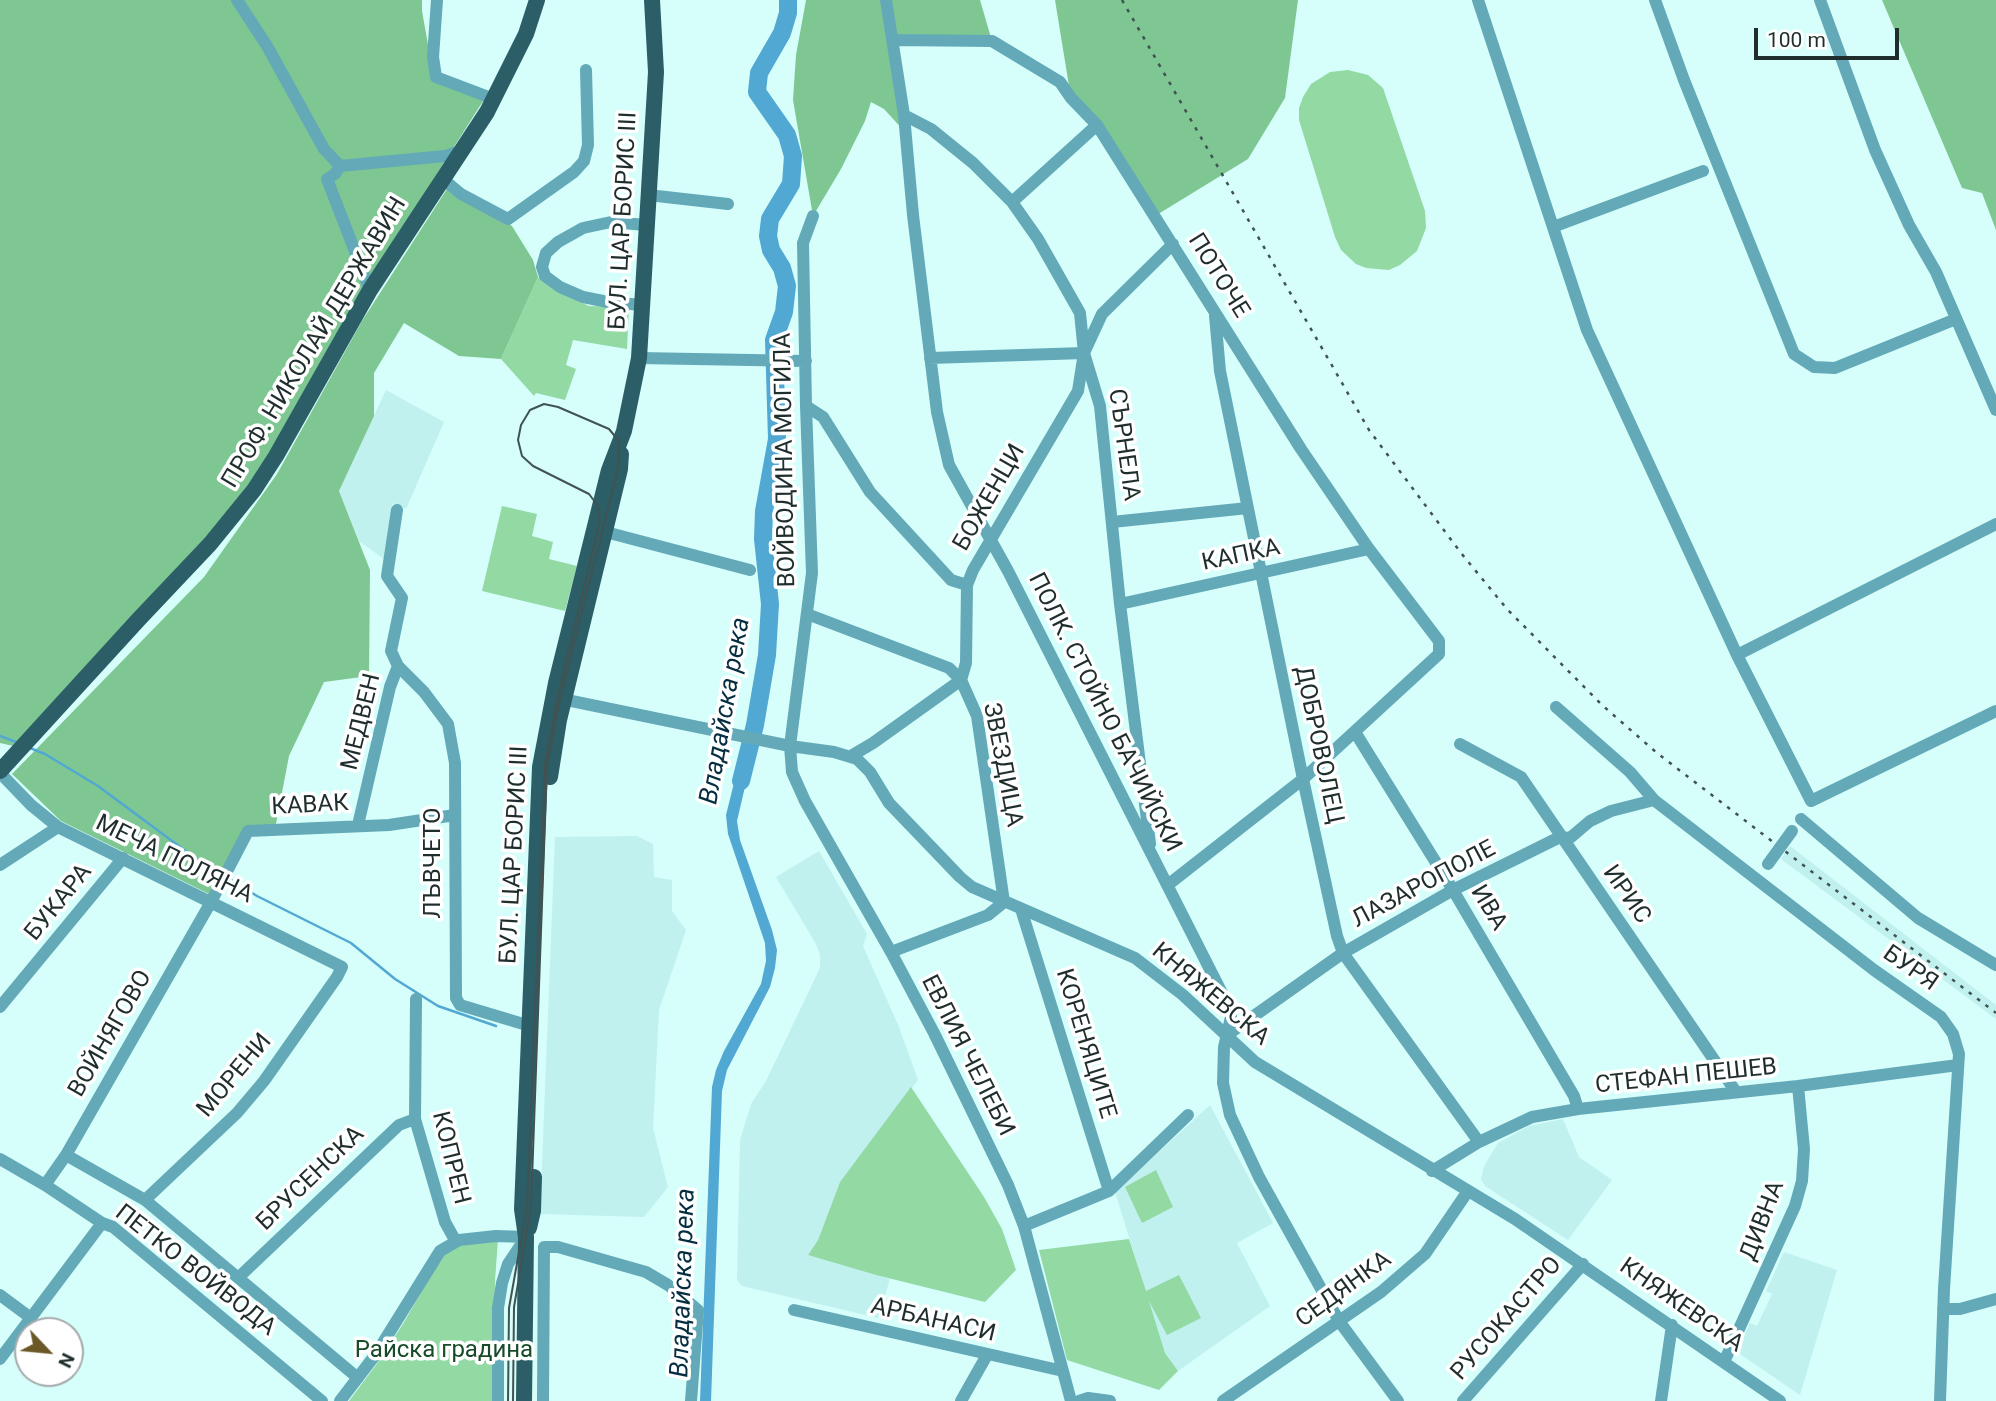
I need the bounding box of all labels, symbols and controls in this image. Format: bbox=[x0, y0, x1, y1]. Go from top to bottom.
scale bar bbox=[1758, 14, 1903, 58]
text: 100 m bbox=[1767, 28, 1826, 52]
street label: БУЛ. ЦАР БОРИС III bbox=[604, 111, 644, 331]
street label: ПРОФ. НИКОЛАЙ ДЕРЖАВИН bbox=[217, 192, 413, 494]
street label: ПОТОЧЕ bbox=[1181, 229, 1255, 323]
street label: ВОЙВОДИНА МОГИЛА bbox=[769, 332, 803, 588]
street label: СЪРНЕЛА bbox=[1101, 387, 1145, 503]
street label: БОЖЕНЦИ bbox=[948, 439, 1032, 557]
street label: КАПКА bbox=[1199, 534, 1283, 578]
street label: ПОЛК. СТОЙНО БАЧИЙСКИ bbox=[1021, 569, 1187, 857]
water label: Владайска река bbox=[694, 615, 758, 807]
street label: ДОБРОВОЛЕЦ bbox=[1287, 664, 1349, 826]
street label: МЕДВЕН bbox=[336, 671, 388, 773]
street label: ЗВЕЗДИЦА bbox=[976, 701, 1028, 829]
street label: БУЛ. ЦАР БОРИС III bbox=[495, 745, 535, 965]
street label: КАВАК bbox=[271, 790, 349, 822]
street label: ЛЪВЧЕТО bbox=[420, 808, 448, 918]
street label: МЕЧА ПОЛЯНА bbox=[91, 809, 257, 911]
street label: ЛАЗАРОПОЛЕ bbox=[1347, 835, 1501, 935]
street label: БУКАРА bbox=[19, 859, 99, 947]
street label: ИРИС bbox=[1596, 860, 1656, 930]
street label: ИВА bbox=[1463, 880, 1513, 936]
street label: КНЯЖЕВСКА bbox=[1145, 937, 1275, 1053]
street label: БУРЯ bbox=[1877, 940, 1943, 998]
street label: ВОЙНЯГОВО bbox=[63, 966, 159, 1102]
street label: КОРЕНЯЦИТЕ bbox=[1049, 966, 1121, 1122]
street label: ЕВЛИЯ ЧЕЛЕБИ bbox=[914, 971, 1020, 1141]
street label: МОРЕНИ bbox=[192, 1028, 278, 1124]
street label: СТЕФАН ПЕШЕВ bbox=[1594, 1053, 1778, 1101]
street label: КОПРЕН bbox=[425, 1109, 475, 1207]
street label: БРУСЕНСКА bbox=[251, 1121, 371, 1237]
street label: ДИВНА bbox=[1735, 1177, 1791, 1265]
water label: Владайска река bbox=[665, 1188, 703, 1378]
street label: ПЕТКО ВОЙВОДА bbox=[109, 1199, 281, 1343]
street label: СЕДЯНКА bbox=[1291, 1246, 1397, 1334]
street label: РУСОКАСТРО bbox=[1446, 1251, 1568, 1387]
street label: КНЯЖЕВСКА bbox=[1613, 1253, 1749, 1359]
street label: АРБАНАСИ bbox=[868, 1293, 998, 1349]
north arrow bbox=[14, 1317, 84, 1387]
park label: Райска градина bbox=[355, 1337, 533, 1365]
text: N bbox=[53, 1349, 80, 1372]

